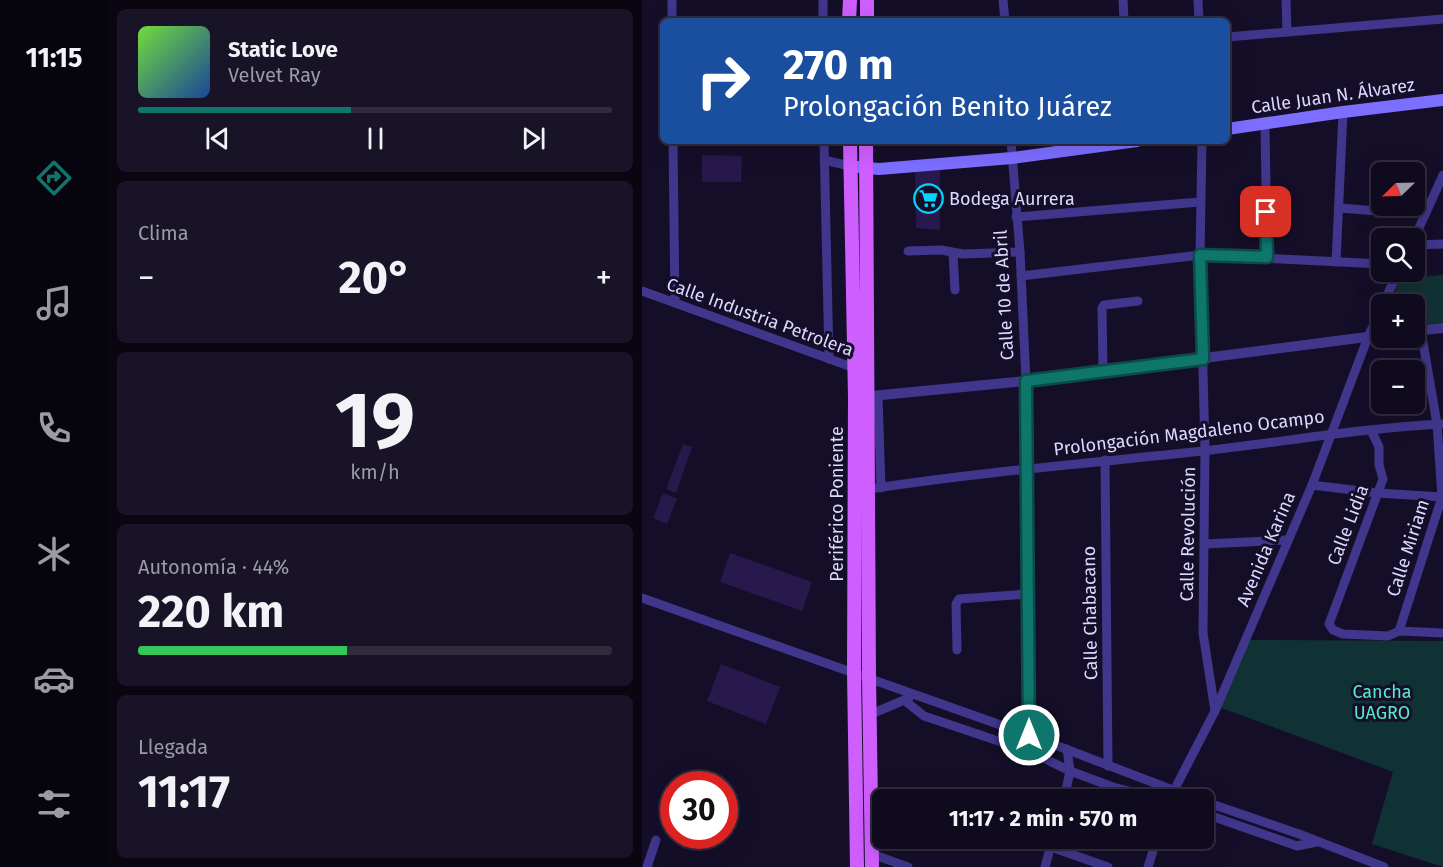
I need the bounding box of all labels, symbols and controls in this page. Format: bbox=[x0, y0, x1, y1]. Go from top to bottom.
text: Static Love bbox=[228, 36, 338, 63]
text: 270 m bbox=[783, 40, 894, 90]
text: 11:15 bbox=[25, 42, 83, 74]
icon: right bbox=[684, 42, 762, 120]
text: Velvet Ray bbox=[228, 63, 321, 87]
street label: Calle Juan N. Álvarez bbox=[1250, 73, 1416, 118]
text: Prolongación Benito Juárez bbox=[783, 91, 1112, 123]
icon: previous bbox=[201, 122, 234, 155]
icon: pause bbox=[359, 122, 392, 155]
icon: next bbox=[517, 122, 550, 155]
icon: directions bbox=[33, 157, 75, 199]
north arrow bbox=[1371, 162, 1425, 216]
map controls bbox=[1371, 162, 1425, 414]
supermarket icon: Bodega Aurrera bbox=[912, 183, 944, 215]
pin bbox=[1240, 186, 1291, 237]
place label: Bodega Aurrera bbox=[949, 188, 1075, 210]
icon: arrive bbox=[1249, 195, 1282, 228]
text: Clima bbox=[138, 221, 189, 245]
button: search bbox=[1371, 228, 1425, 282]
street label: Calle 10 de Abril bbox=[990, 229, 1018, 361]
text: 20° bbox=[338, 251, 412, 305]
text: − bbox=[138, 258, 155, 298]
text: + bbox=[596, 258, 612, 298]
street label: Calle Industria Petrolera bbox=[663, 273, 857, 361]
icon: music bbox=[33, 282, 75, 324]
button: + bbox=[1371, 294, 1425, 348]
button: − bbox=[1371, 360, 1425, 414]
text: 19 bbox=[335, 374, 415, 468]
street label: Prolongación Magdaleno Ocampo bbox=[1052, 405, 1326, 461]
icon: phone bbox=[33, 407, 75, 449]
street label: Periférico Poniente bbox=[826, 426, 848, 582]
text: km/h bbox=[350, 460, 400, 484]
street label: Calle Revolución bbox=[1176, 466, 1200, 602]
street label: Calle Lidia bbox=[1323, 482, 1373, 568]
street label: Avenida Karina bbox=[1232, 488, 1300, 610]
street label: Calle Miriam bbox=[1382, 497, 1434, 599]
icon: climate bbox=[33, 533, 75, 575]
street label: Calle Chabacano bbox=[1078, 546, 1102, 680]
text: Autonomía · 44% bbox=[138, 555, 289, 579]
text: 220 km bbox=[138, 585, 284, 639]
icon: car bbox=[33, 658, 75, 700]
park label: Cancha UAGRO bbox=[1352, 681, 1412, 724]
position arrow bbox=[997, 703, 1061, 767]
text: Llegada bbox=[138, 735, 208, 759]
text: 11:17 bbox=[138, 765, 230, 819]
speed limit sign: 30 bbox=[660, 771, 738, 849]
icon: filters bbox=[33, 783, 75, 825]
text: 11:17 · 2 min · 570 m bbox=[949, 805, 1137, 832]

